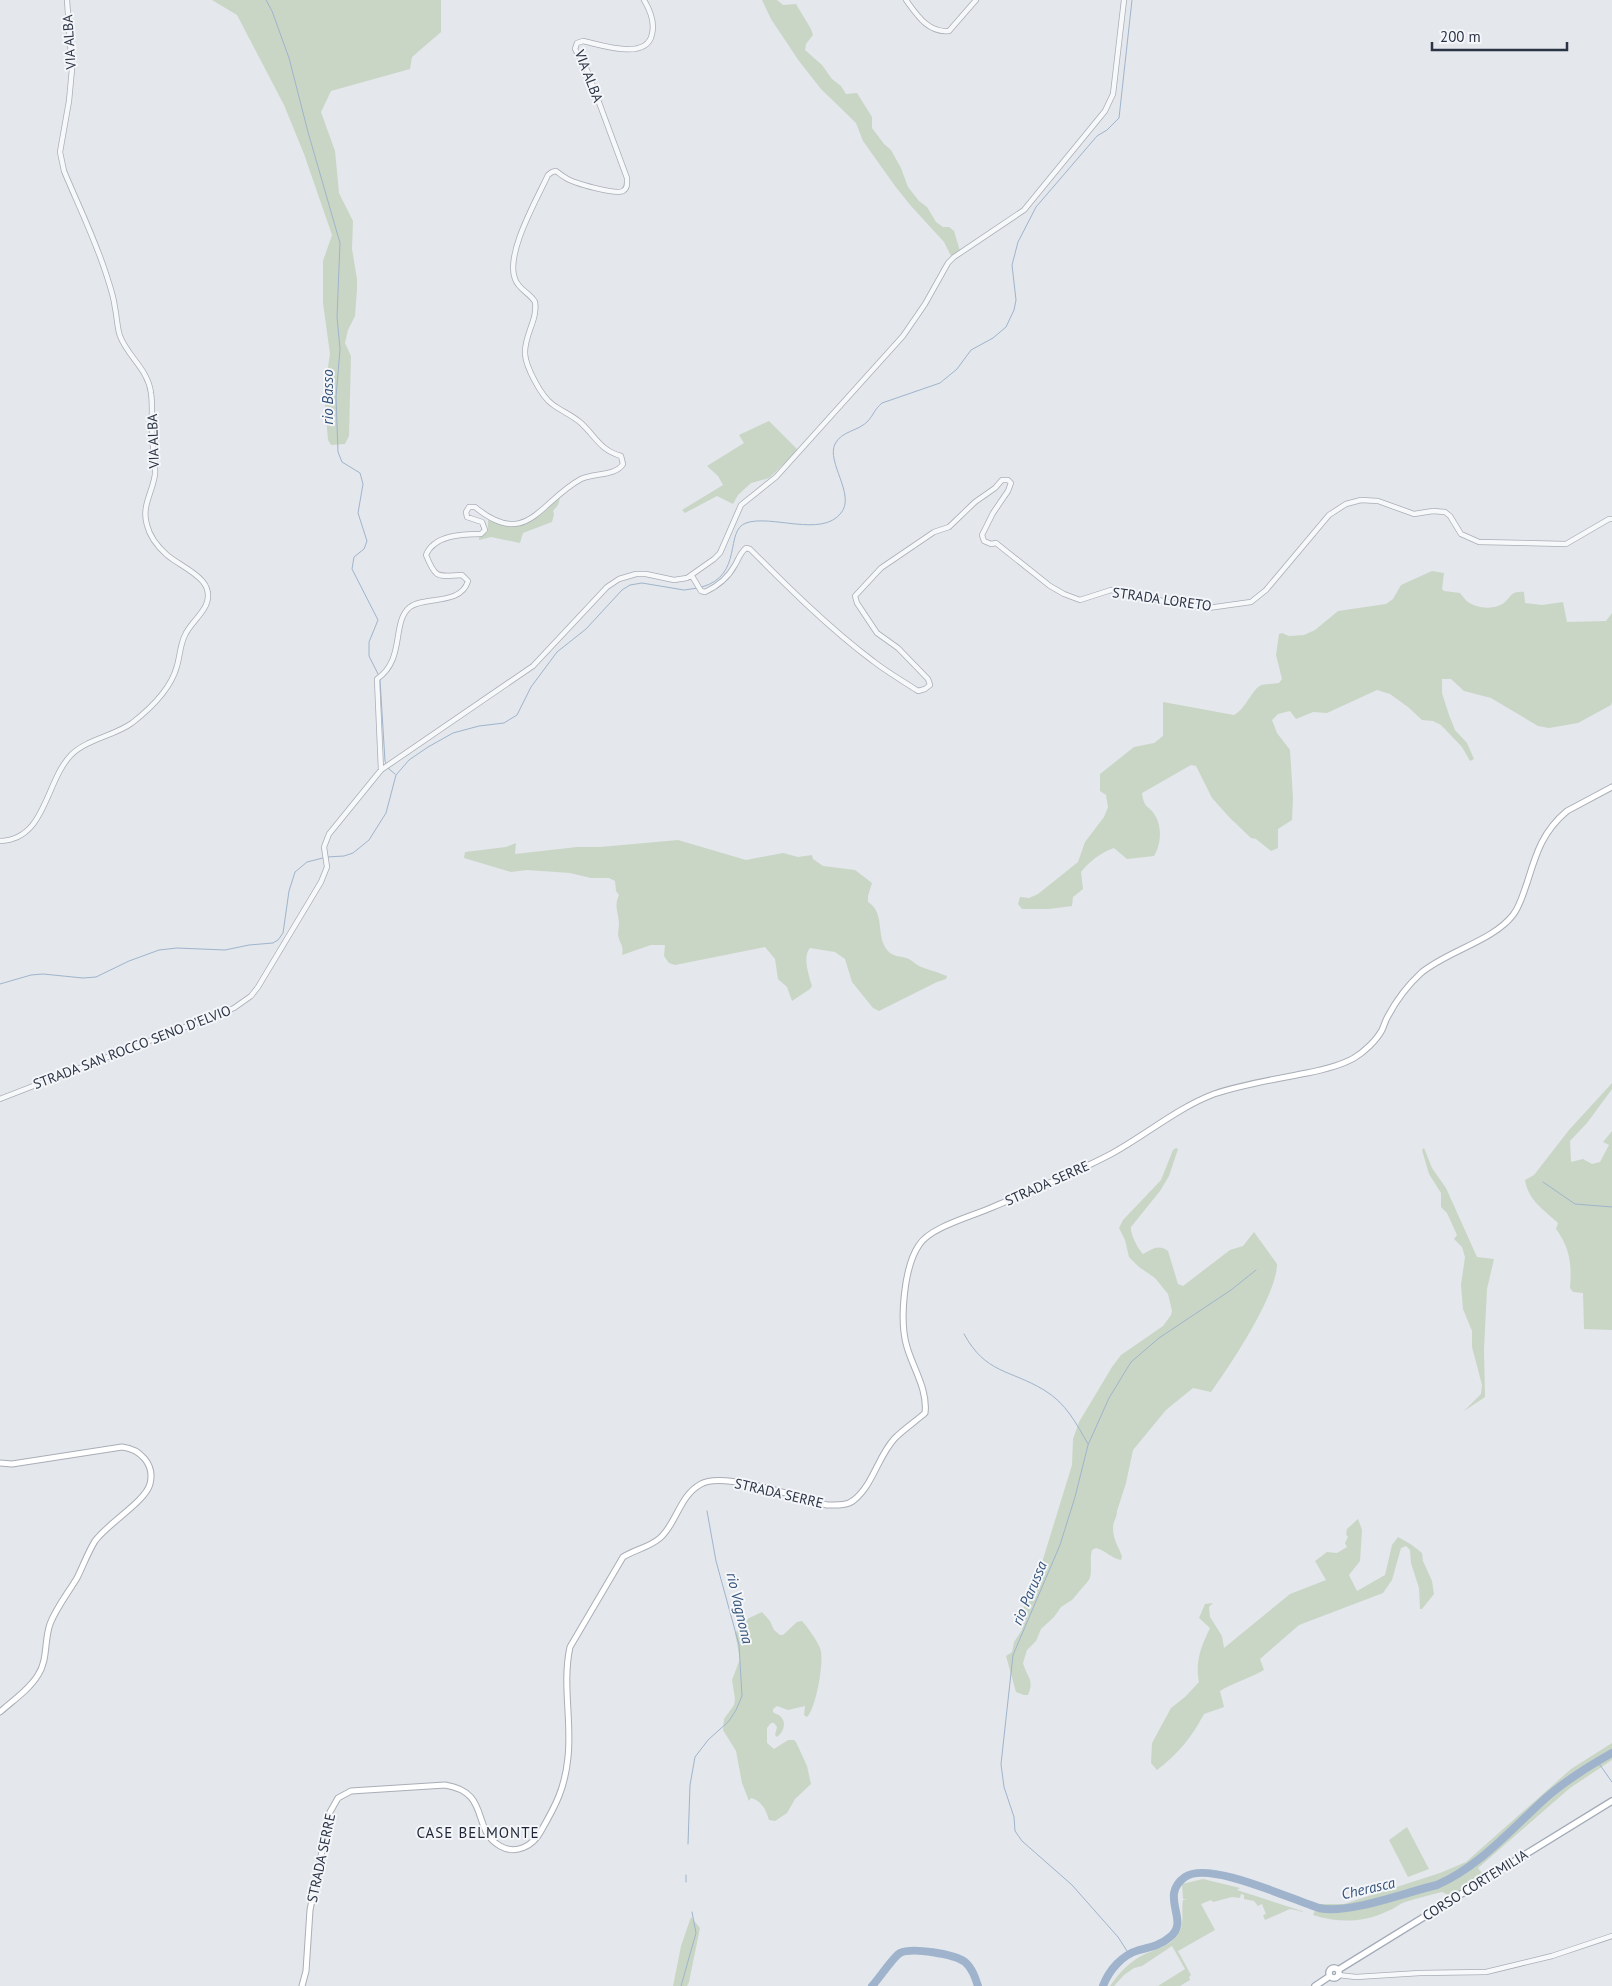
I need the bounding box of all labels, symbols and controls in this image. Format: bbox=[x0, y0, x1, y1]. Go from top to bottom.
street label: VIA ALBA bbox=[58, 13, 80, 71]
scale bar bbox=[1432, 20, 1567, 52]
text: 200 m bbox=[1440, 27, 1481, 46]
street label: VIA ALBA bbox=[570, 46, 607, 106]
water label: rio Basso bbox=[318, 369, 337, 425]
street label: VIA ALBA bbox=[143, 413, 163, 470]
street label: STRADA LORETO bbox=[1111, 583, 1213, 615]
street label: STRADA SAN ROCCO SENO D'ELVIO bbox=[31, 1001, 233, 1093]
street label: STRADA SERRE bbox=[1002, 1156, 1092, 1210]
street label: STRADA SERRE bbox=[733, 1474, 825, 1512]
water label: rio Parussa bbox=[1007, 1558, 1051, 1628]
water label: rio Vagnona bbox=[723, 1570, 758, 1646]
street label: STRADA SERRE bbox=[303, 1812, 339, 1904]
district label: CASE BELMONTE bbox=[416, 1823, 540, 1842]
street label: CORSO CORTEMILIA bbox=[1419, 1845, 1532, 1925]
water label: Cherasca bbox=[1339, 1872, 1397, 1903]

